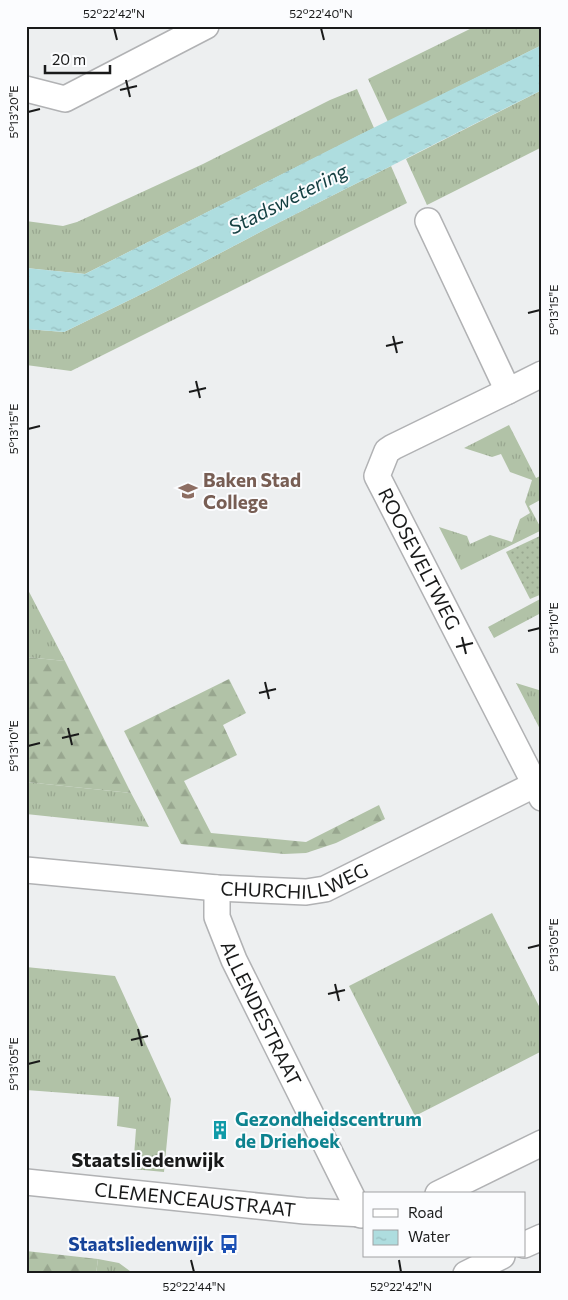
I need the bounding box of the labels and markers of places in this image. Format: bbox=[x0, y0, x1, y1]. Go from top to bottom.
place label: Baken Stad College bbox=[203, 468, 301, 513]
school or university icon: Baken Stad College bbox=[177, 480, 199, 502]
place label: Gezondheidscentrum de Driehoek bbox=[235, 1107, 422, 1152]
building icon: Gezondheidscentrum de Driehoek bbox=[209, 1119, 231, 1141]
place label: Staatsliedenwijk bbox=[68, 1232, 214, 1255]
bus stop icon: Staatsliedenwijk bbox=[218, 1233, 240, 1255]

